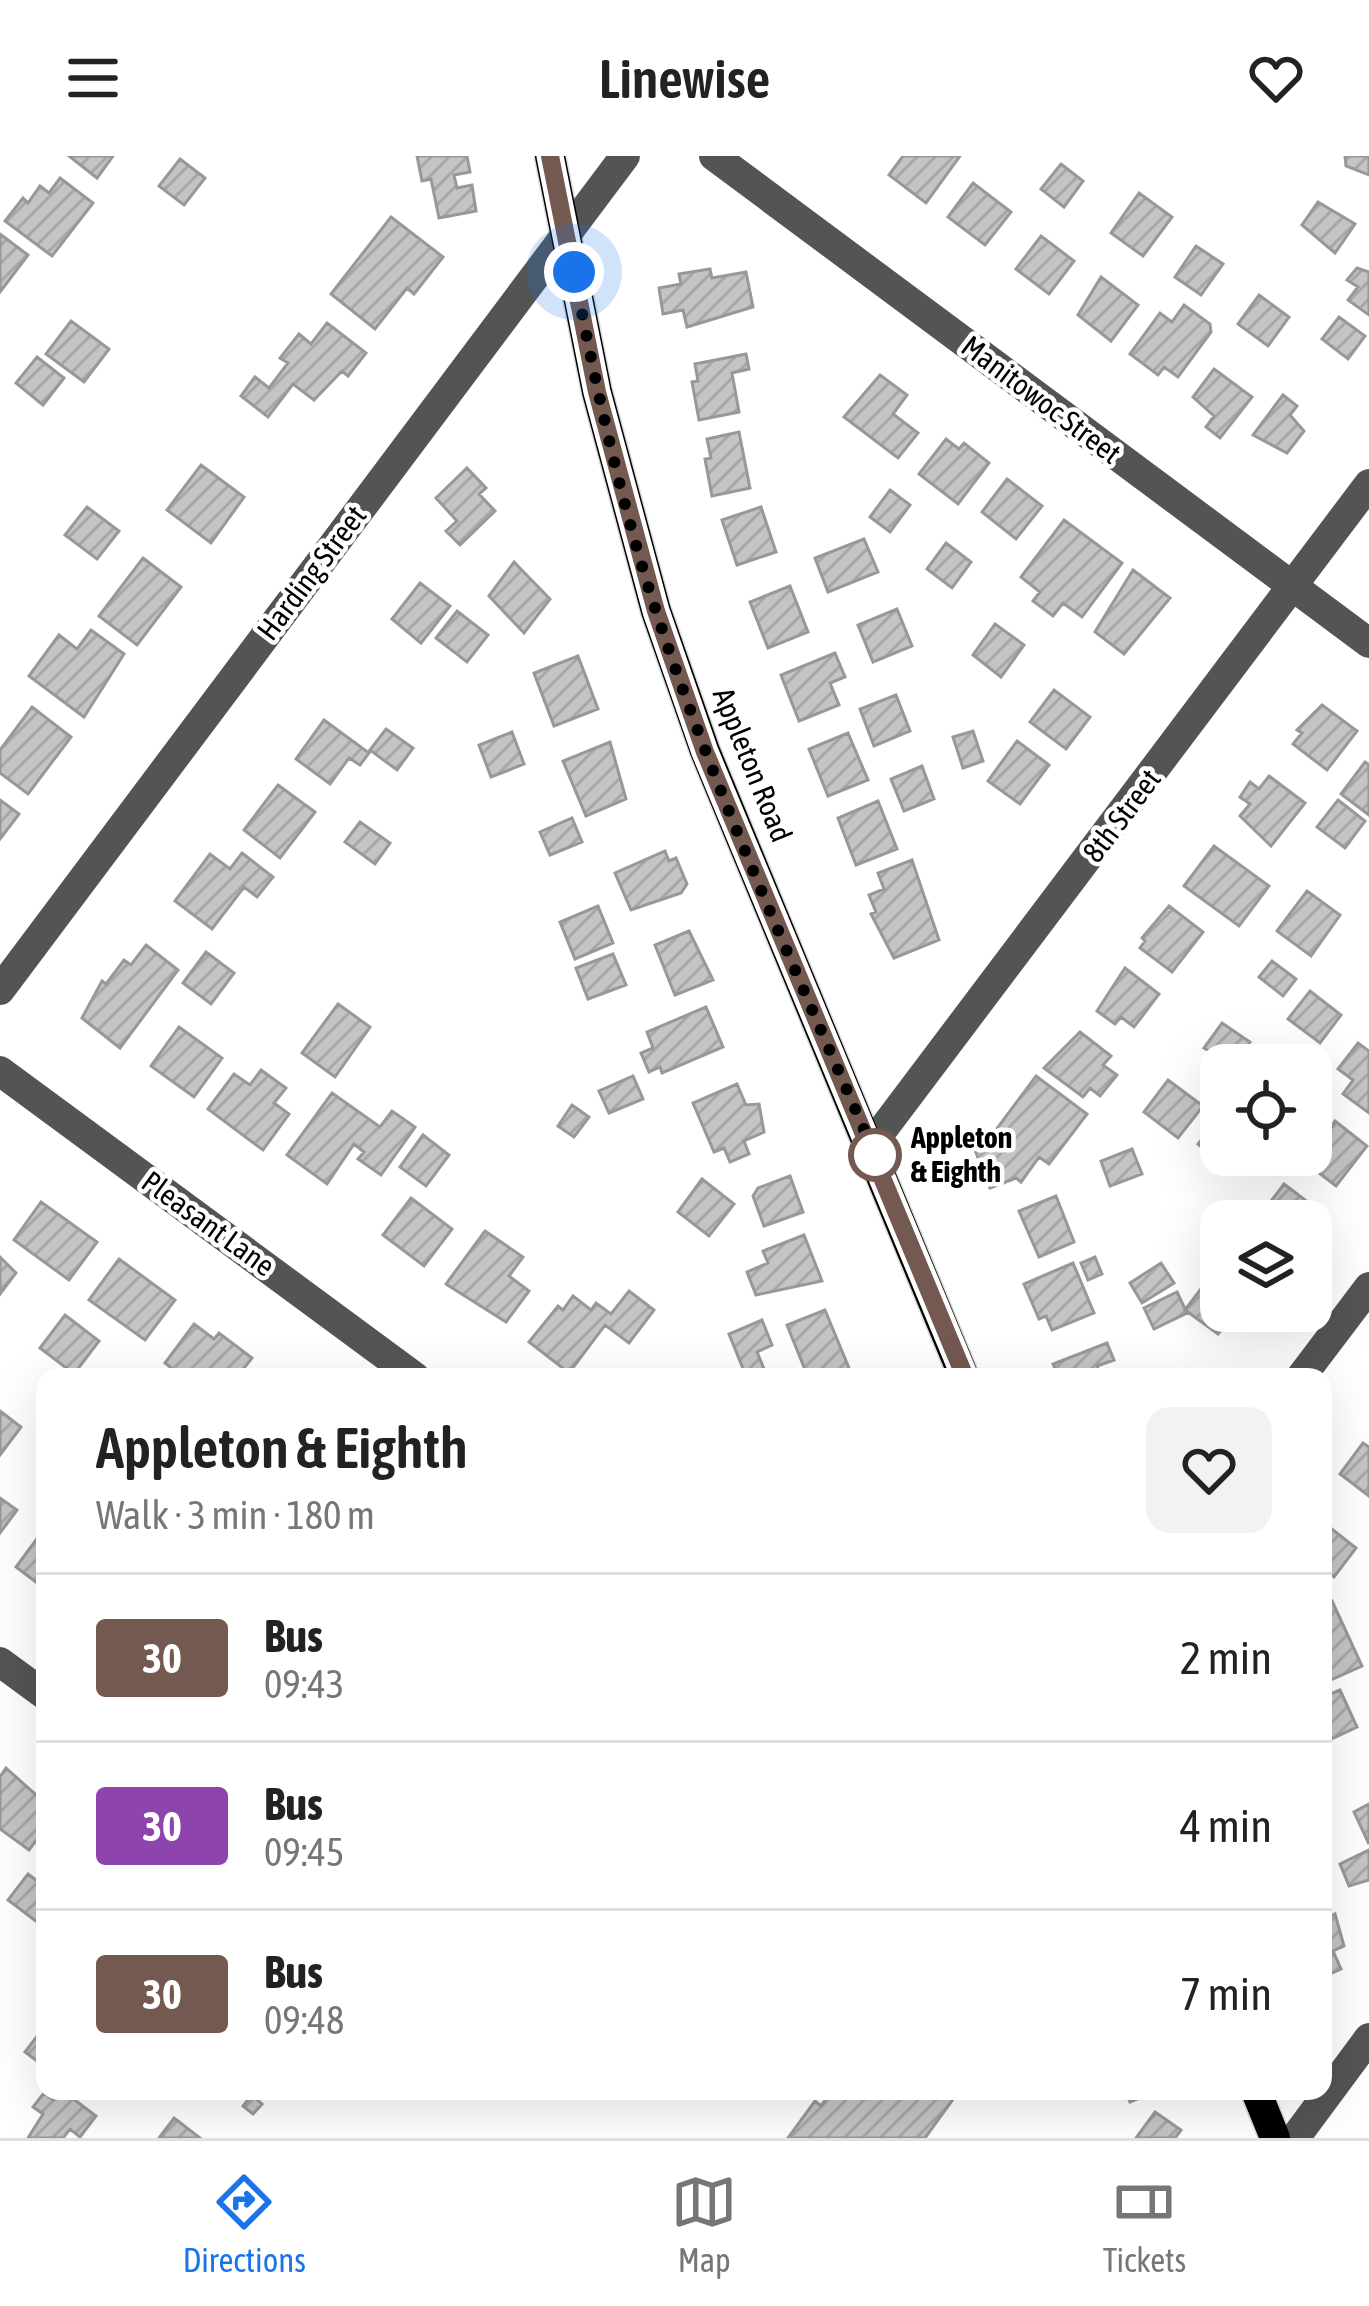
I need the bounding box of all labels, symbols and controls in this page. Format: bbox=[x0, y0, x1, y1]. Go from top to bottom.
icon: menu bbox=[60, 45, 126, 111]
icon: heart bbox=[1243, 45, 1309, 111]
text: Linewise bbox=[599, 48, 770, 109]
your location bbox=[544, 242, 604, 302]
street label: Manitowoc Street bbox=[955, 328, 1128, 470]
street label: Harding Street bbox=[250, 499, 373, 646]
street label: Appleton Road bbox=[707, 683, 799, 846]
street label: 8th Street bbox=[1075, 762, 1167, 868]
map controls bbox=[1200, 1044, 1332, 1332]
button: locate bbox=[1200, 1044, 1332, 1176]
place label: Appleton & Eighth bbox=[910, 1120, 1012, 1188]
marker: Appleton & Eighth bbox=[850, 1130, 900, 1180]
street label: Pleasant Lane bbox=[136, 1164, 281, 1283]
button: layers bbox=[1200, 1200, 1332, 1332]
button: heart bbox=[1146, 1407, 1272, 1533]
text: Appleton & Eighth bbox=[96, 1415, 468, 1480]
text: Walk · 3 min · 180 m bbox=[96, 1493, 375, 1537]
text: Bus bbox=[264, 1610, 323, 1662]
text: 2 min bbox=[1180, 1632, 1272, 1684]
text: 30 bbox=[142, 1634, 182, 1682]
text: 09:43 bbox=[264, 1662, 344, 1706]
text: Bus bbox=[264, 1778, 323, 1830]
text: 4 min bbox=[1180, 1800, 1272, 1852]
text: 30 bbox=[142, 1802, 182, 1850]
text: 09:45 bbox=[264, 1830, 344, 1874]
text: Bus bbox=[264, 1946, 323, 1998]
text: 7 min bbox=[1180, 1968, 1272, 2020]
text: 30 bbox=[142, 1970, 182, 2018]
text: 09:48 bbox=[264, 1998, 344, 2042]
tab: Directions bbox=[183, 2169, 306, 2279]
tab: Map bbox=[671, 2169, 737, 2279]
tab: Tickets bbox=[1103, 2169, 1186, 2279]

